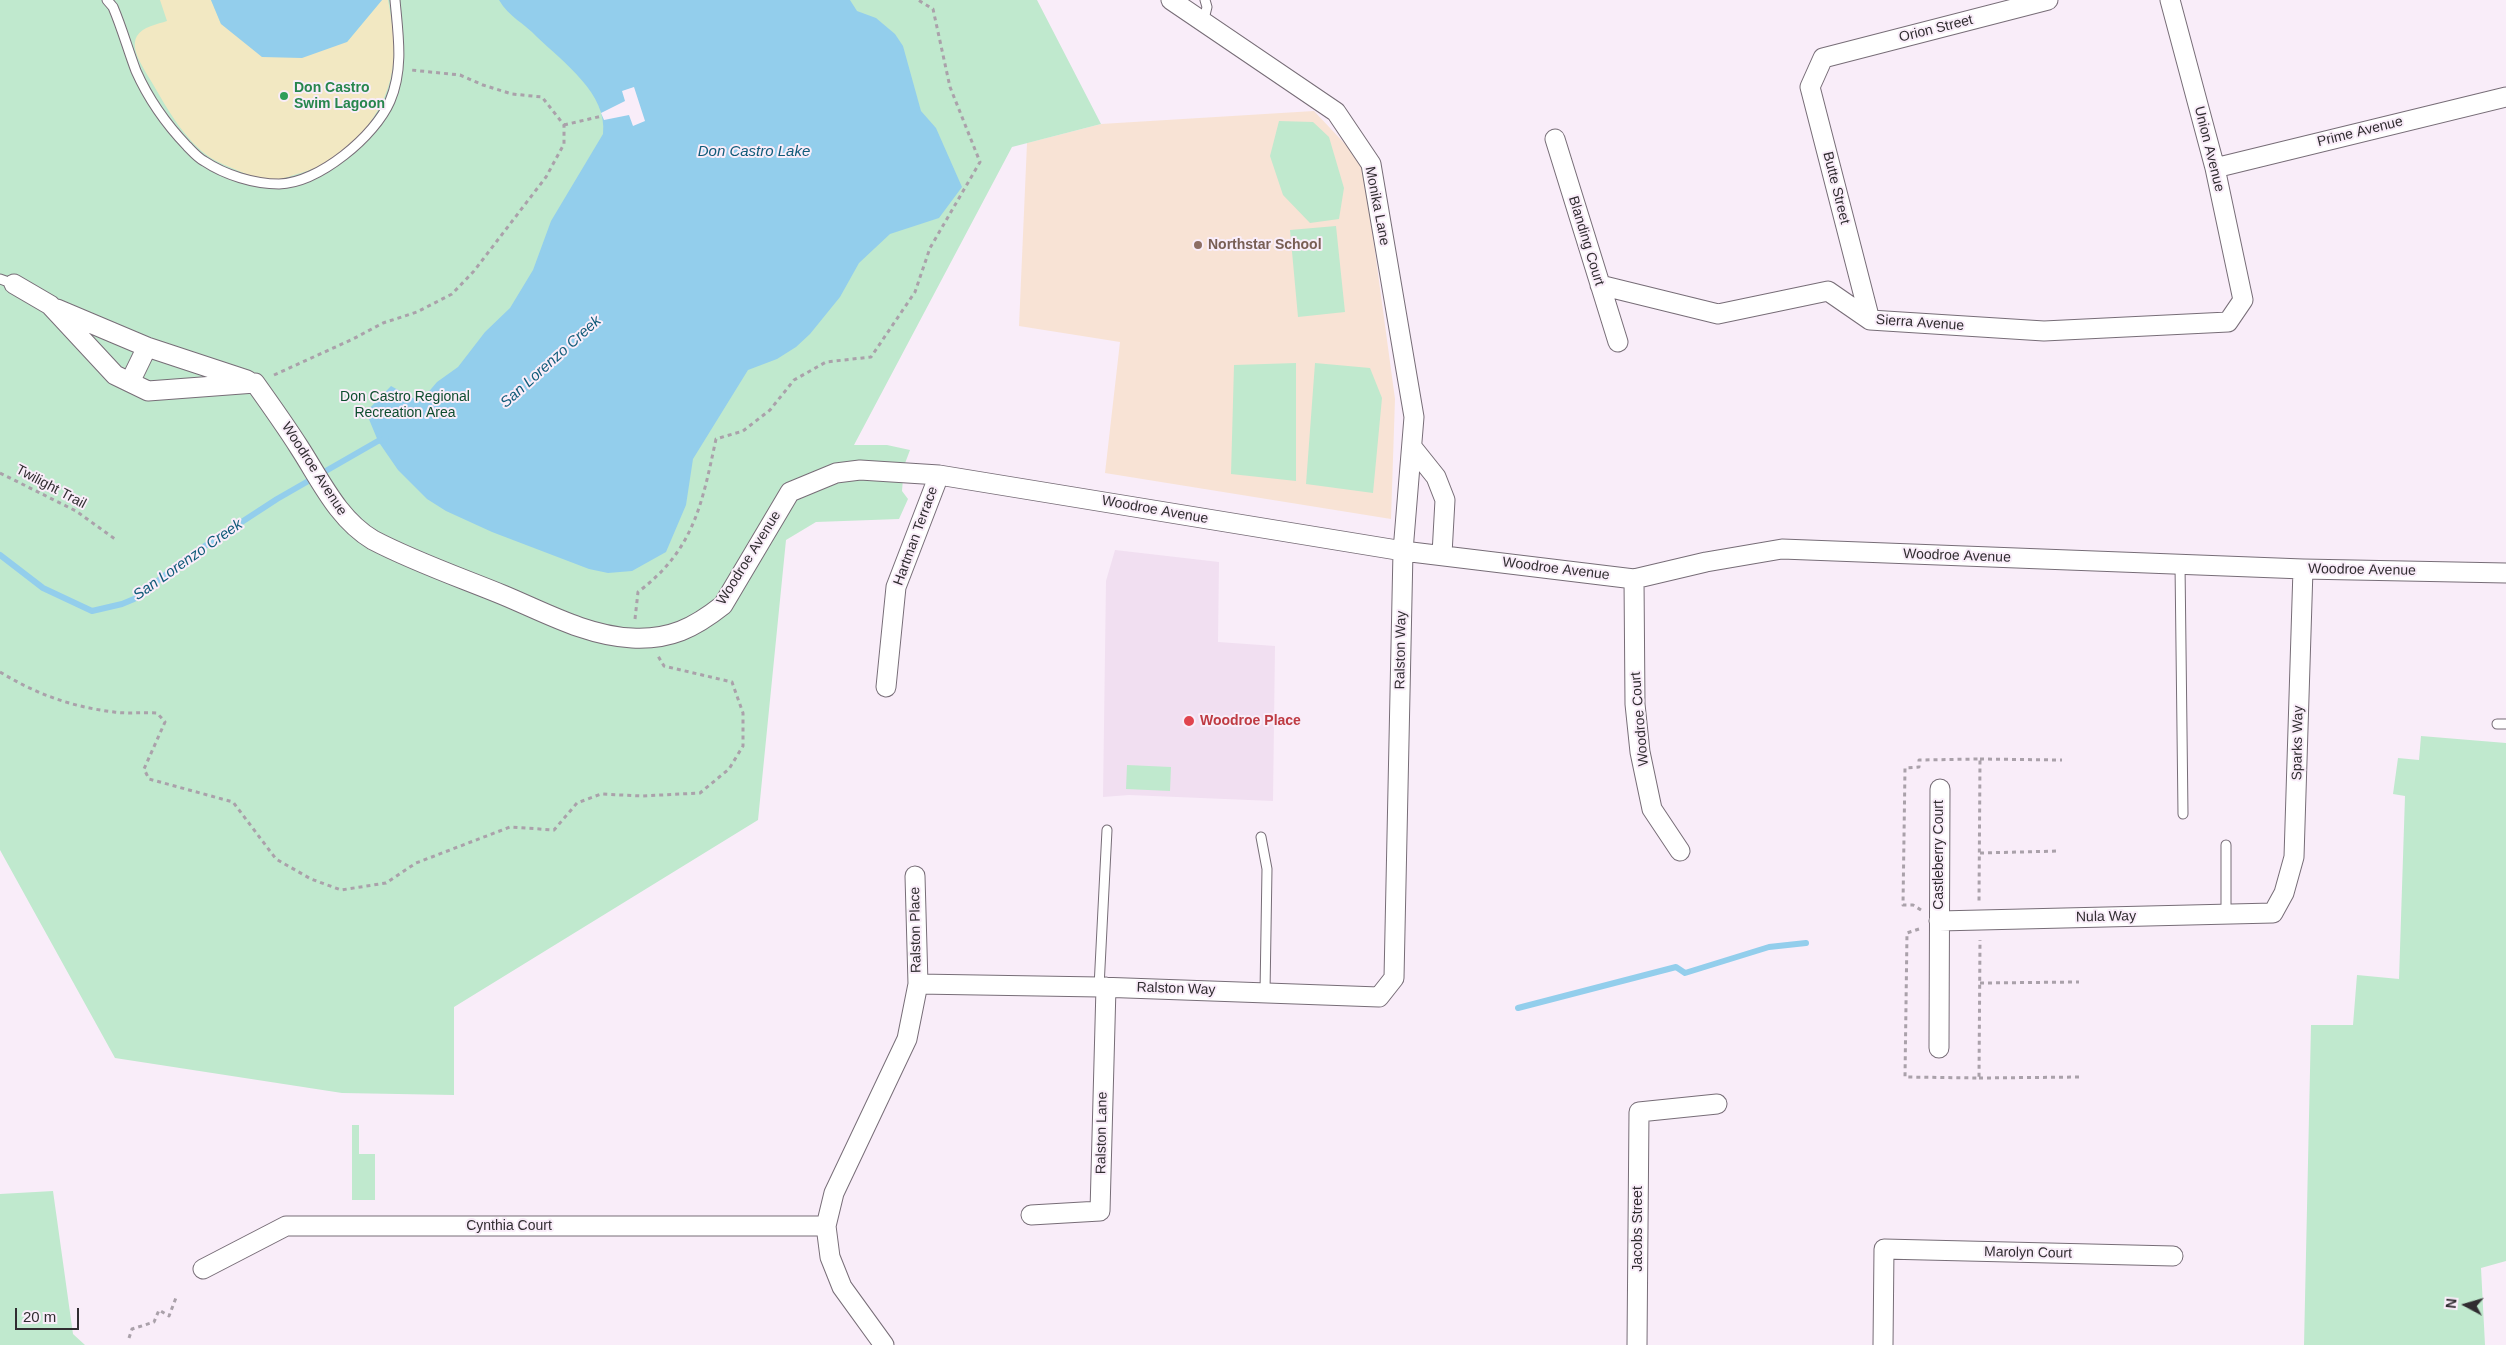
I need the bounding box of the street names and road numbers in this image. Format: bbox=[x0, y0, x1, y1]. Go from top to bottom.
street label: Orion Street bbox=[1897, 12, 1975, 46]
street label: Union Avenue bbox=[2190, 104, 2228, 194]
street label: Prime Avenue bbox=[2315, 113, 2405, 151]
street label: Butte Street bbox=[1819, 150, 1853, 226]
street label: Monika Lane bbox=[1361, 165, 1393, 247]
street label: Blanding Court bbox=[1564, 194, 1608, 288]
street label: Sierra Avenue bbox=[1875, 312, 1965, 334]
street label: Woodroe Avenue bbox=[278, 419, 350, 519]
street label: Twilight Trail bbox=[13, 461, 89, 513]
street label: Hartman Terrace bbox=[890, 484, 942, 588]
street label: Woodroe Avenue bbox=[1101, 492, 1209, 528]
street label: Woodroe Avenue bbox=[713, 508, 785, 608]
street label: Woodroe Avenue bbox=[1903, 546, 2011, 566]
street label: Woodroe Avenue bbox=[1502, 554, 1610, 584]
street label: Woodroe Avenue bbox=[2308, 561, 2416, 579]
street label: Ralston Way bbox=[1392, 610, 1410, 690]
street label: Woodroe Court bbox=[1628, 671, 1652, 767]
street label: Sparks Way bbox=[2289, 705, 2307, 781]
street label: Castleberry Court bbox=[1931, 800, 1947, 910]
street label: Ralston Place bbox=[907, 887, 925, 973]
street label: Nula Way bbox=[2076, 908, 2136, 926]
street label: Ralston Way bbox=[1136, 979, 1216, 999]
street label: Ralston Lane bbox=[1093, 1092, 1111, 1174]
street label: Jacobs Street bbox=[1630, 1186, 1646, 1272]
street label: Cynthia Court bbox=[466, 1218, 552, 1234]
street label: Marolyn Court bbox=[1984, 1244, 2072, 1262]

